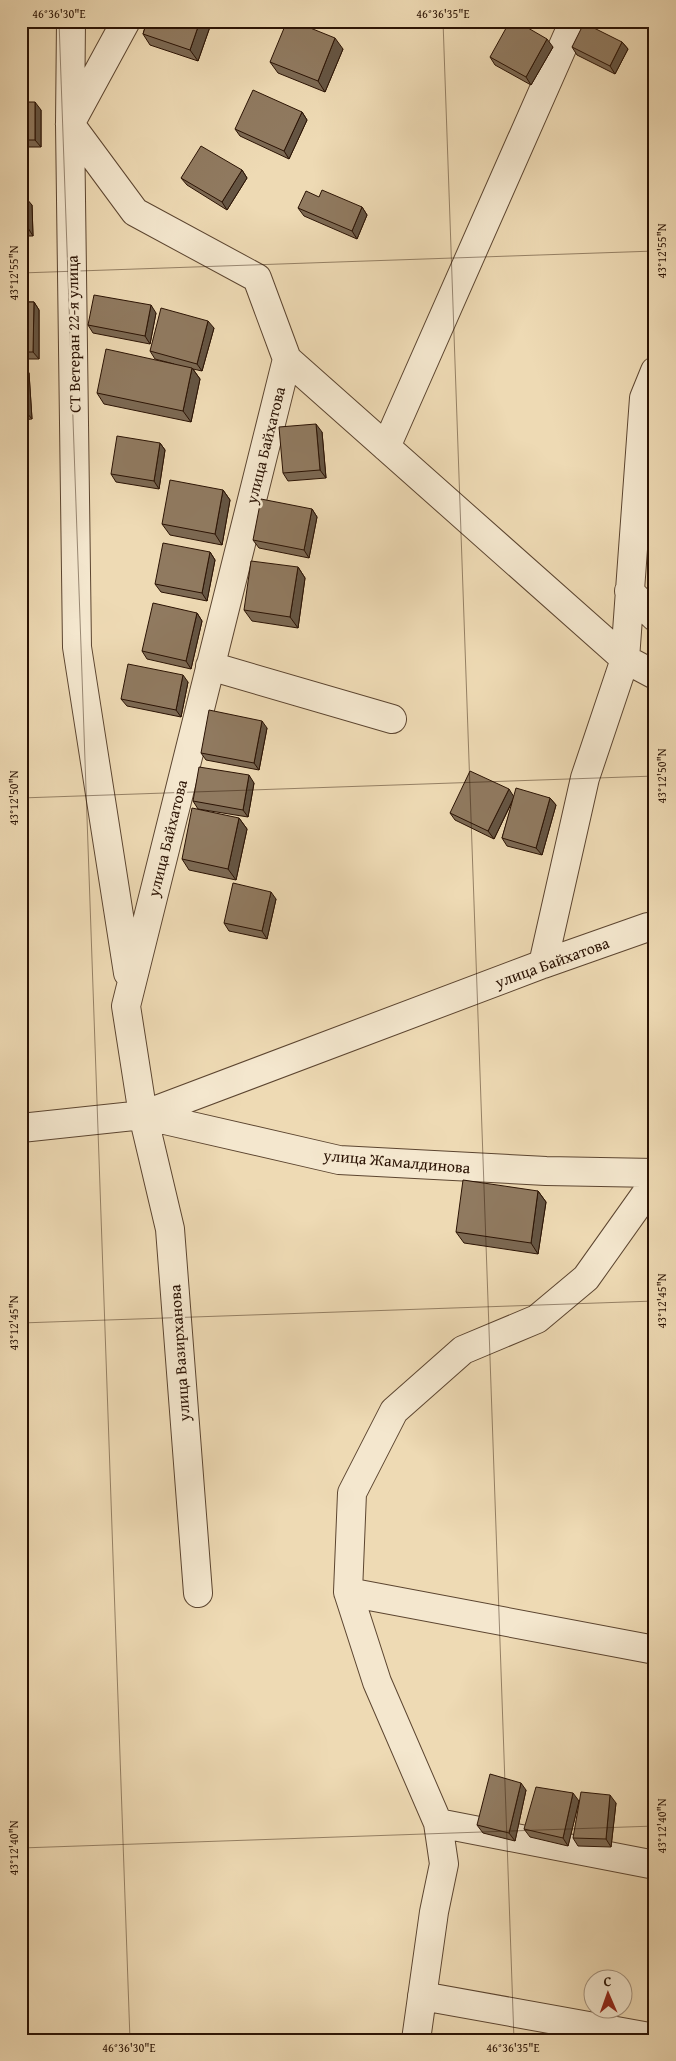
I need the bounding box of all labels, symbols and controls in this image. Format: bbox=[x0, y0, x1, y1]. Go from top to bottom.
text: 46°36'30"E bbox=[32, 5, 86, 22]
text: 46°36'35"E bbox=[416, 5, 470, 22]
text: 43°12'55"N bbox=[653, 223, 670, 279]
text: 43°12'55"N bbox=[5, 245, 22, 301]
street label: СТ Ветеран 22-я улица bbox=[60, 255, 86, 413]
street label: улица Байхатова bbox=[239, 384, 291, 507]
text: 43°12'50"N bbox=[653, 748, 670, 804]
text: 43°12'50"N bbox=[5, 770, 22, 826]
street label: улица Байхатова bbox=[141, 777, 193, 900]
street label: улица Байхатова bbox=[491, 930, 613, 994]
street label: улица Жамалдинова bbox=[322, 1143, 472, 1179]
text: 43°12'45"N bbox=[653, 1273, 670, 1329]
street label: улица Вазирханова bbox=[162, 1283, 196, 1423]
text: 43°12'45"N bbox=[5, 1295, 22, 1351]
text: 43°12'40"N bbox=[653, 1798, 670, 1854]
text: 43°12'40"N bbox=[5, 1820, 22, 1876]
north arrow bbox=[584, 1968, 634, 2018]
text: С bbox=[603, 1971, 612, 1991]
text: 46°36'30"E bbox=[102, 2039, 156, 2056]
text: 46°36'35"E bbox=[486, 2039, 540, 2056]

